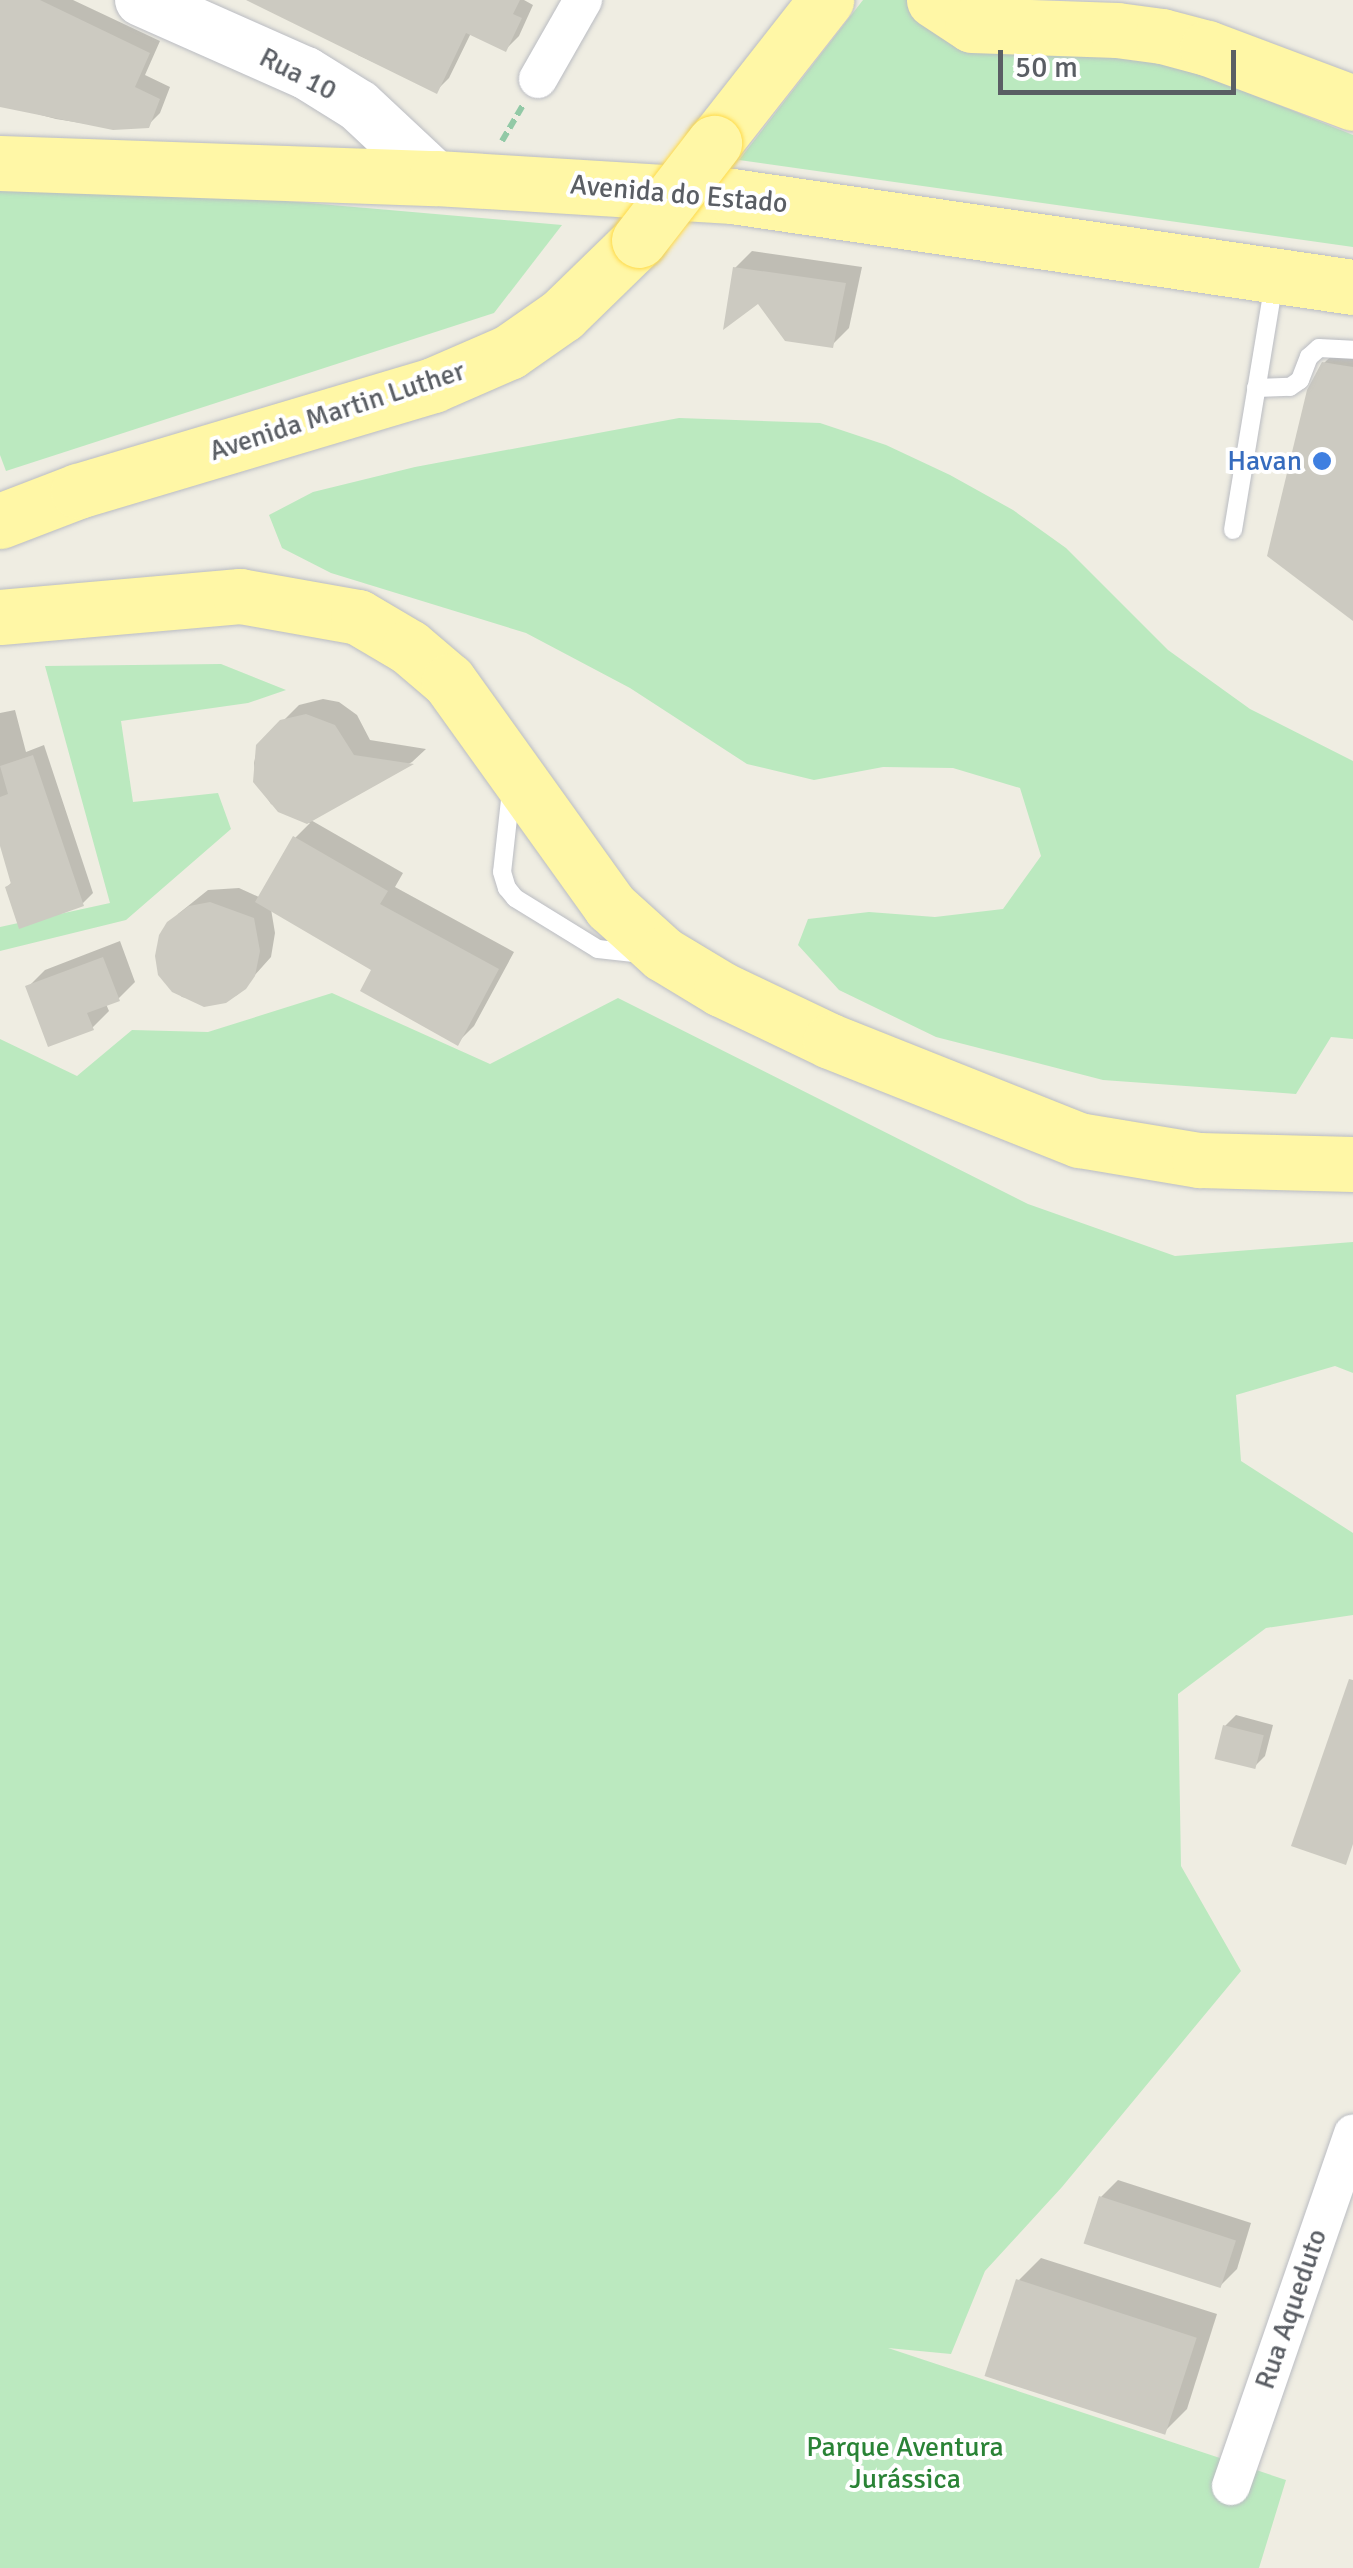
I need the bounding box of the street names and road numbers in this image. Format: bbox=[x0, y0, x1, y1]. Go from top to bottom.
street label: Rua 10 bbox=[254, 40, 342, 108]
street label: Avenida do Estado bbox=[569, 168, 789, 220]
street label: Avenida Martin Luther bbox=[205, 354, 469, 468]
street label: Rua Aqueduto bbox=[1248, 2225, 1334, 2393]

